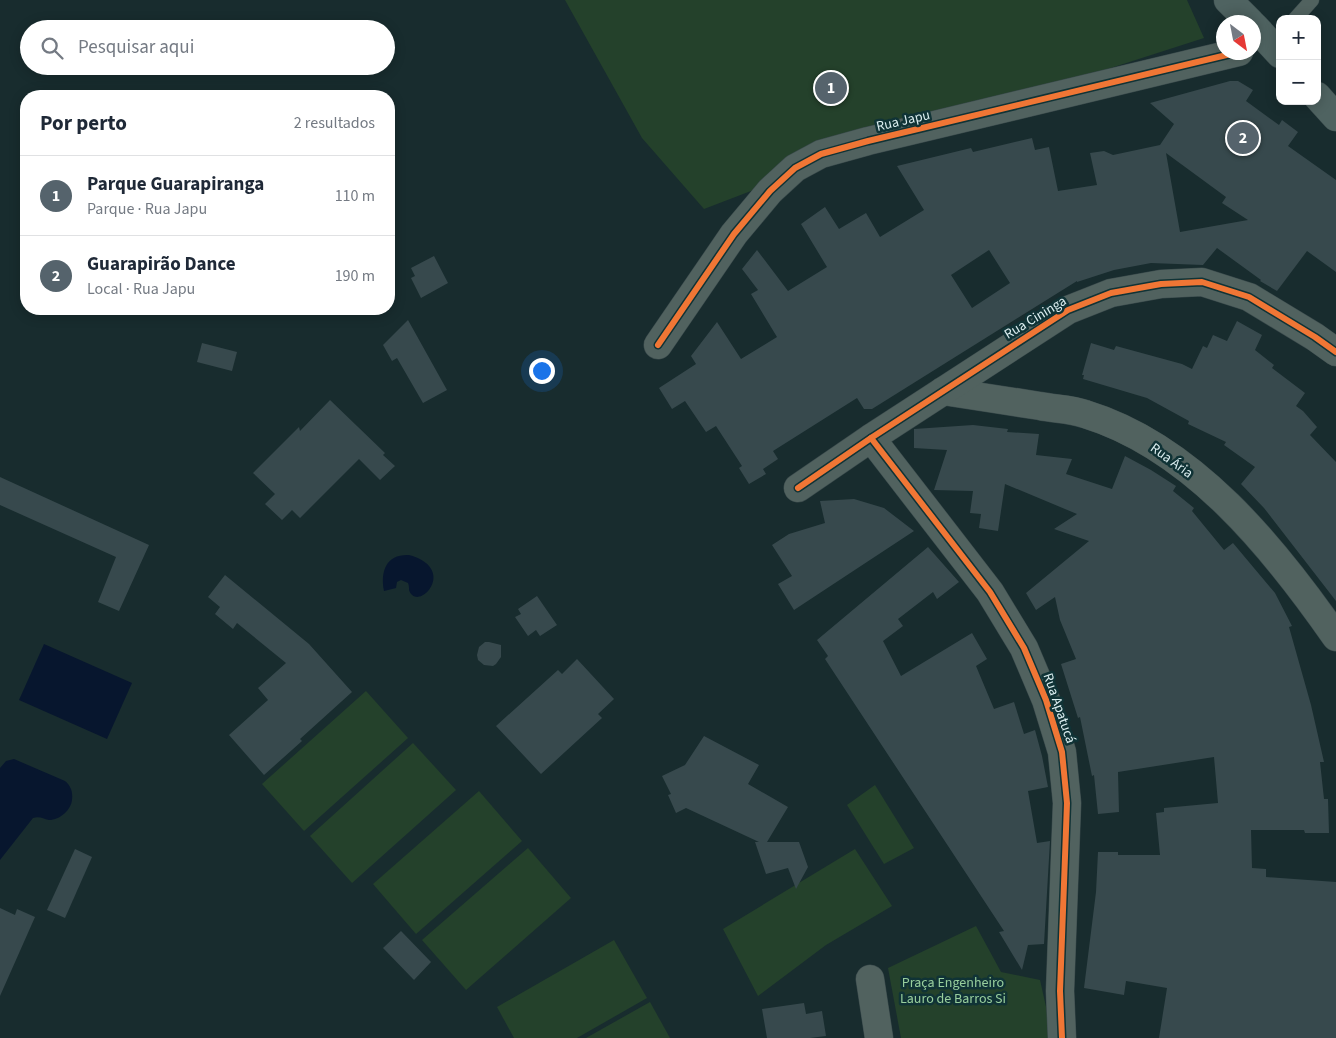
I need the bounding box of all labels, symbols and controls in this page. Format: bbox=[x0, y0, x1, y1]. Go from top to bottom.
north arrow bbox=[1216, 15, 1261, 60]
map controls bbox=[1276, 15, 1321, 105]
button: + bbox=[1276, 15, 1321, 60]
search box bbox=[20, 20, 395, 75]
icon: search bbox=[38, 34, 66, 62]
text: Pesquisar aqui bbox=[78, 34, 194, 61]
button: − bbox=[1276, 60, 1321, 105]
pin: 1 bbox=[815, 69, 847, 107]
street label: Rua Japu bbox=[874, 105, 932, 137]
text: Por perto bbox=[40, 108, 127, 138]
text: 2 resultados bbox=[294, 112, 375, 134]
pin: 2 bbox=[1227, 119, 1259, 157]
text: Parque Guarapiranga bbox=[87, 171, 264, 198]
text: 1 bbox=[52, 185, 60, 207]
text: 110 m bbox=[335, 185, 375, 207]
text: Parque · Rua Japu bbox=[87, 198, 207, 220]
text: Guarapirão Dance bbox=[87, 251, 236, 278]
text: 2 bbox=[52, 265, 60, 287]
text: 190 m bbox=[335, 265, 375, 287]
text: Local · Rua Japu bbox=[87, 278, 195, 300]
street label: Rua Cininga bbox=[1001, 291, 1070, 344]
your location bbox=[529, 358, 555, 384]
street label: Rua Ária bbox=[1146, 438, 1197, 483]
street label: Rua Apatucá bbox=[1038, 670, 1080, 746]
park label: Praça Engenheiro Lauro de Barros Si bbox=[900, 973, 1006, 1009]

